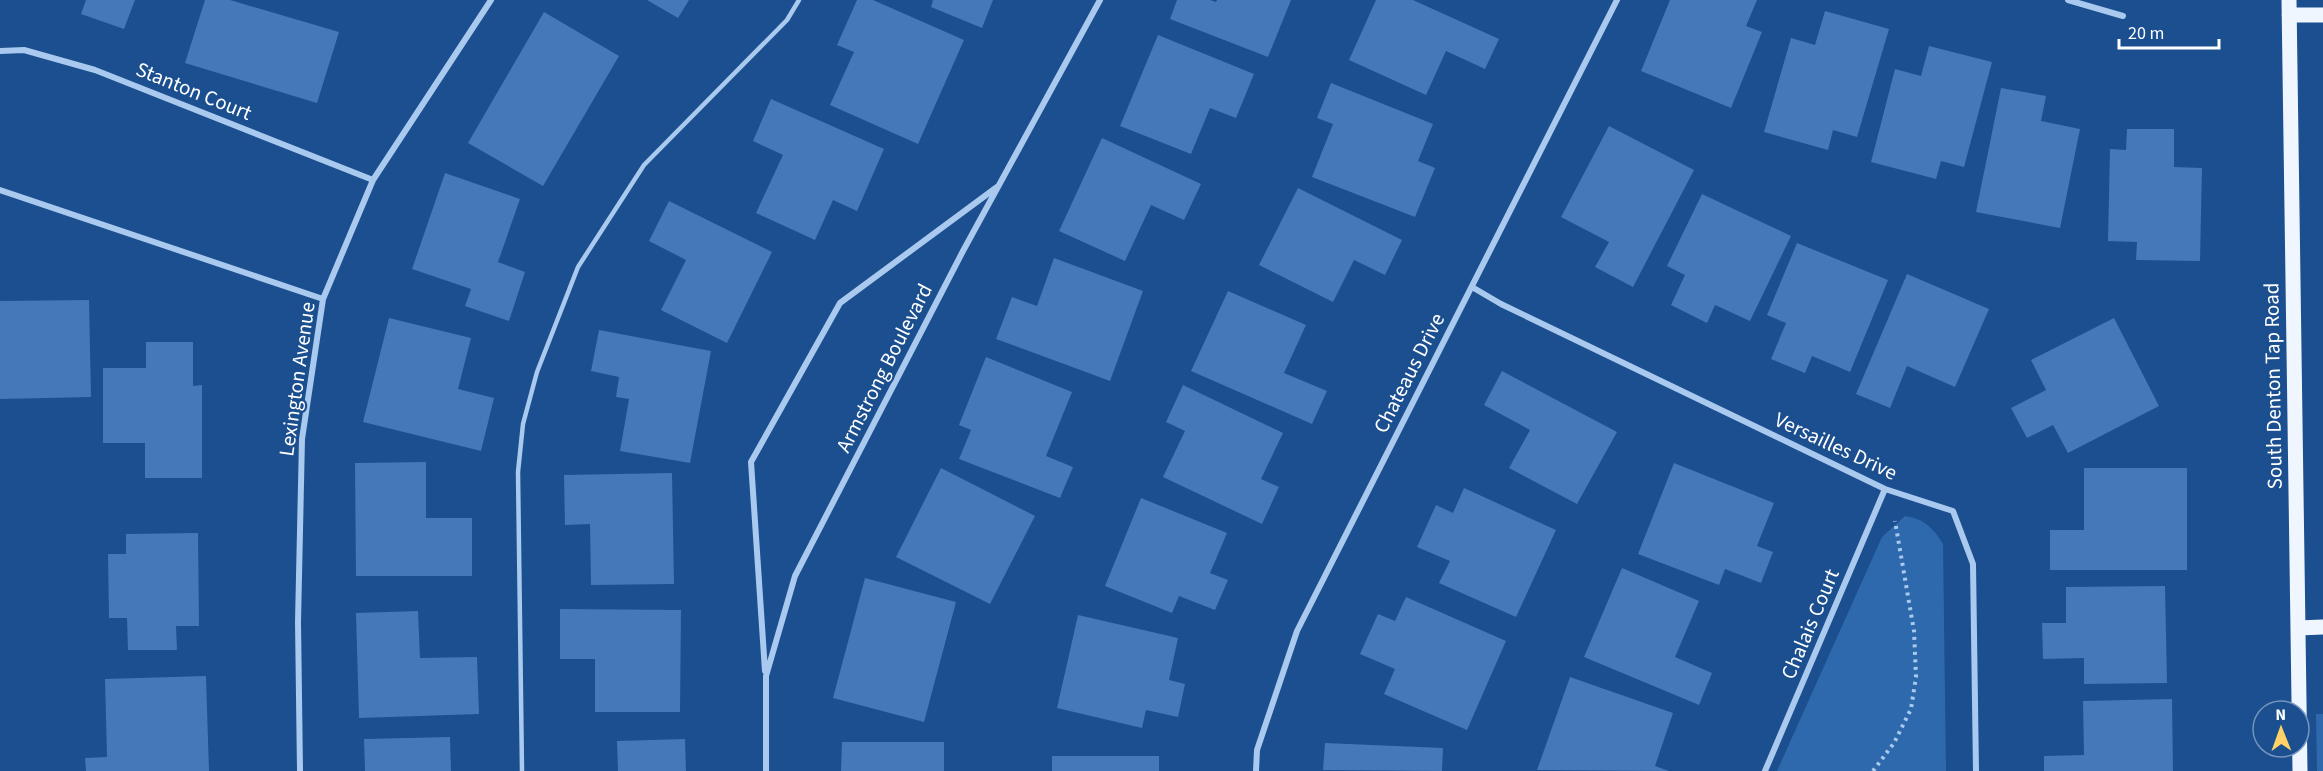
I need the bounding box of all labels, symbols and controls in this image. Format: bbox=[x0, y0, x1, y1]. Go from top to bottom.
scale bar bbox=[2119, 12, 2220, 50]
text: 20 m bbox=[2128, 21, 2164, 46]
street label: Stanton Court bbox=[132, 54, 256, 128]
street label: Armstrong Boulevard bbox=[828, 278, 940, 458]
street label: South Denton Tap Road bbox=[2256, 282, 2290, 490]
street label: Lexington Avenue bbox=[271, 300, 323, 458]
street label: Chateaus Drive bbox=[1366, 308, 1452, 438]
street label: Versailles Drive bbox=[1770, 404, 1902, 488]
street label: Chalais Court bbox=[1773, 564, 1847, 684]
north arrow bbox=[2251, 699, 2311, 759]
text: N bbox=[2275, 704, 2286, 726]

